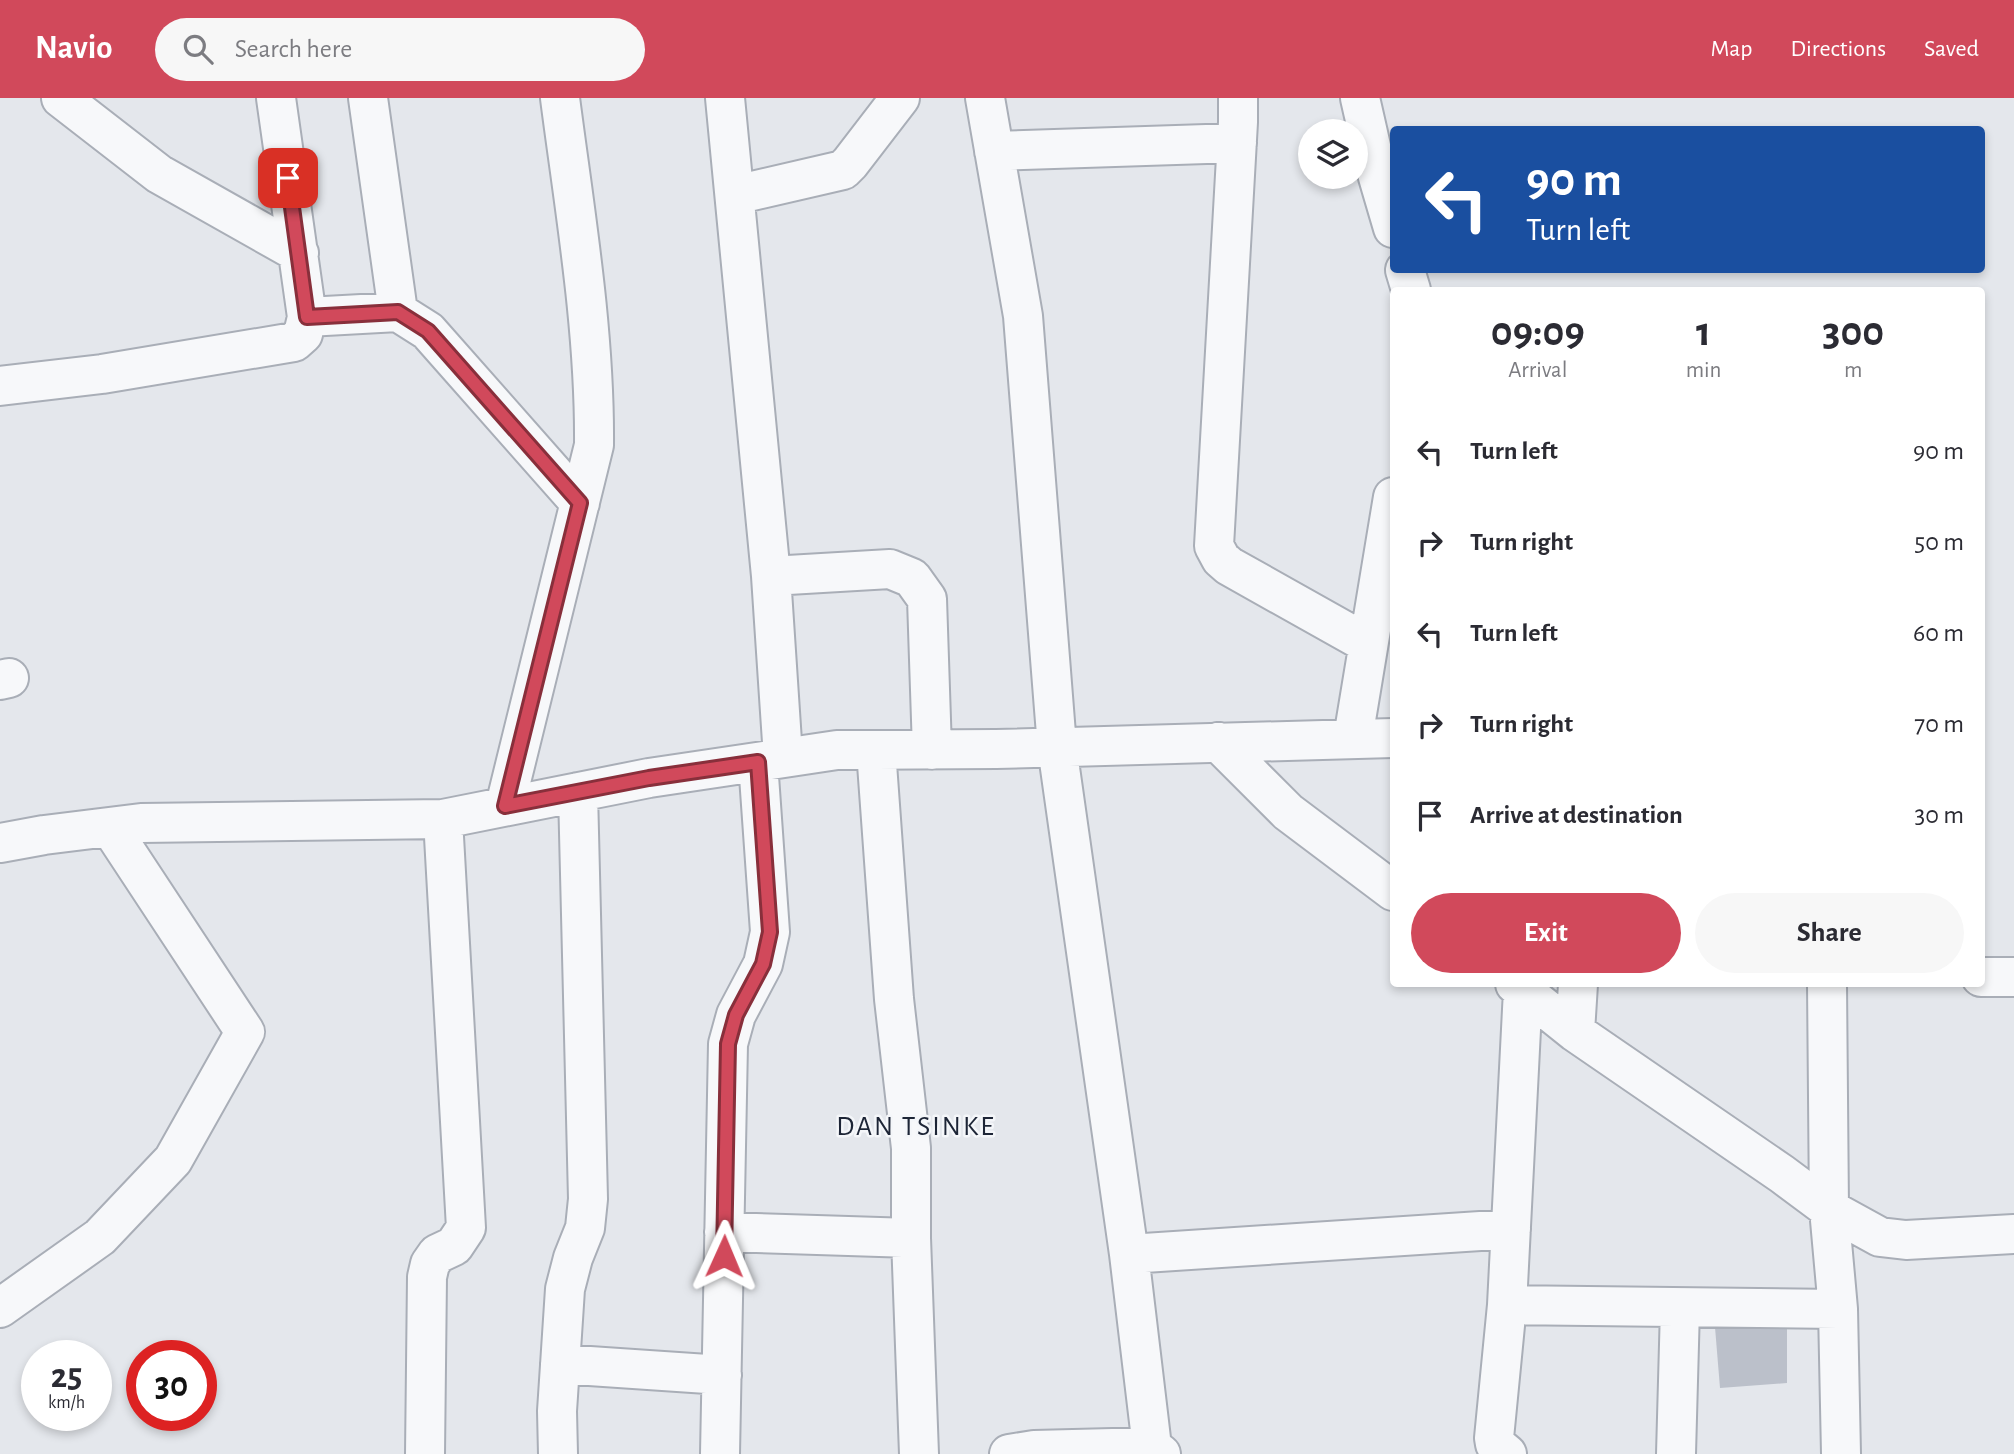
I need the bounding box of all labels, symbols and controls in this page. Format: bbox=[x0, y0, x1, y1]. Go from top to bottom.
search box bbox=[155, 18, 645, 81]
icon: search bbox=[179, 30, 217, 68]
text: Navio bbox=[35, 32, 113, 65]
text: Search here bbox=[235, 36, 352, 62]
text: Map bbox=[1710, 37, 1752, 61]
text: Directions bbox=[1790, 37, 1886, 61]
text: Saved bbox=[1924, 37, 1979, 61]
map controls bbox=[1298, 119, 1368, 189]
button: layers bbox=[1298, 119, 1368, 189]
pin bbox=[258, 148, 318, 208]
icon: left bbox=[1411, 154, 1502, 245]
text: 90 m bbox=[1526, 156, 1622, 205]
icon: arrive bbox=[269, 159, 307, 197]
text: Turn left bbox=[1526, 214, 1630, 246]
text: 09:09 bbox=[1491, 311, 1585, 353]
text: 1 bbox=[1696, 311, 1711, 353]
text: 300 bbox=[1822, 311, 1884, 353]
text: Arrival bbox=[1508, 359, 1567, 382]
text: min bbox=[1686, 359, 1721, 382]
text: m bbox=[1844, 359, 1862, 382]
icon: left bbox=[1411, 433, 1449, 471]
text: Turn left bbox=[1470, 438, 1558, 464]
text: 90 m bbox=[1913, 438, 1964, 464]
icon: right bbox=[1411, 524, 1449, 562]
text: Turn right bbox=[1470, 529, 1573, 555]
text: 50 m bbox=[1914, 529, 1964, 555]
icon: left bbox=[1411, 615, 1449, 653]
text: Turn left bbox=[1470, 620, 1558, 646]
text: 60 m bbox=[1913, 620, 1964, 646]
icon: right bbox=[1411, 706, 1449, 744]
text: Turn right bbox=[1470, 711, 1573, 737]
text: 70 m bbox=[1914, 711, 1964, 737]
icon: arrive bbox=[1411, 797, 1449, 835]
text: Arrive at destination bbox=[1470, 802, 1683, 828]
text: 30 m bbox=[1914, 802, 1964, 828]
button: Exit bbox=[1411, 893, 1681, 973]
button: Share bbox=[1695, 893, 1964, 973]
district label: DAN TSINKE bbox=[836, 1113, 996, 1141]
position arrow bbox=[687, 1219, 761, 1293]
speed limit sign: 30 bbox=[126, 1340, 217, 1431]
text: 25 bbox=[51, 1359, 82, 1394]
text: km/h bbox=[48, 1394, 85, 1412]

